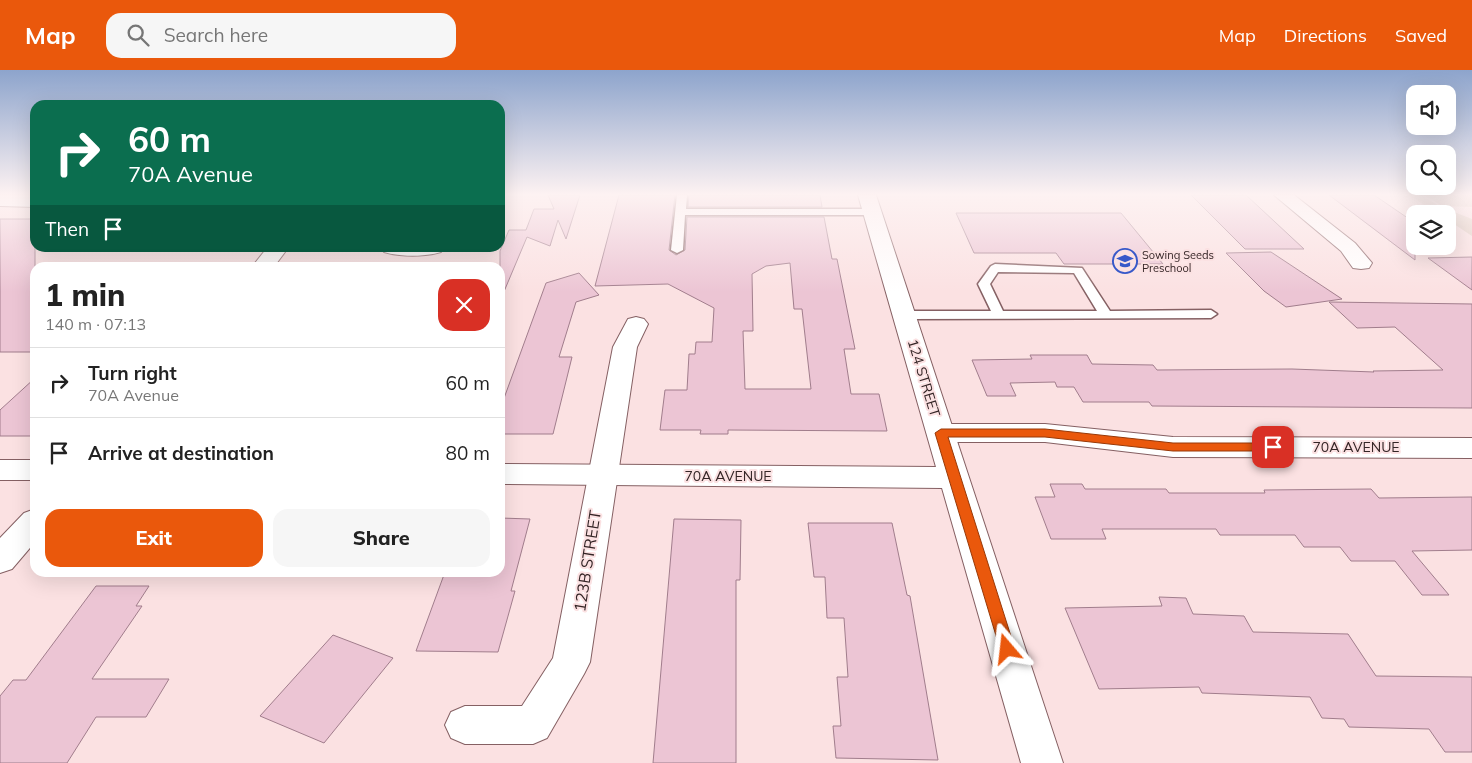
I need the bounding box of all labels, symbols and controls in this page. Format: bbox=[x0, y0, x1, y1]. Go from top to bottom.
search box bbox=[106, 13, 456, 58]
text: Map bbox=[25, 20, 76, 50]
icon: search bbox=[124, 21, 152, 49]
text: Search here bbox=[164, 23, 268, 47]
text: Map bbox=[1219, 24, 1256, 47]
text: Directions bbox=[1284, 24, 1367, 47]
text: Saved bbox=[1395, 24, 1447, 47]
map controls bbox=[1406, 85, 1456, 255]
button: sound bbox=[1406, 85, 1456, 135]
text: 60 m bbox=[128, 117, 211, 161]
icon: right bbox=[45, 120, 110, 185]
button: search bbox=[1406, 145, 1456, 195]
text: 70A Avenue bbox=[128, 160, 253, 188]
button: layers bbox=[1406, 205, 1456, 255]
icon: arrive bbox=[99, 215, 127, 243]
text: Then bbox=[45, 217, 89, 241]
school or university icon: Sowing Seeds Preschool bbox=[1112, 248, 1138, 274]
place label: Sowing Seeds Preschool bbox=[1142, 248, 1214, 275]
text: 1 min bbox=[45, 276, 125, 314]
button: close bbox=[438, 279, 490, 331]
text: 140 m · 07:13 bbox=[45, 314, 146, 334]
street label: 124 STREET bbox=[904, 337, 944, 420]
text: Turn right bbox=[88, 361, 177, 385]
icon: right bbox=[45, 369, 73, 397]
text: 60 m bbox=[446, 371, 490, 395]
text: 70A Avenue bbox=[88, 385, 179, 405]
pin bbox=[1252, 426, 1294, 468]
icon: arrive bbox=[1259, 433, 1287, 461]
street label: 70A AVENUE bbox=[1312, 438, 1400, 456]
icon: arrive bbox=[45, 439, 73, 467]
text: Arrive at destination bbox=[88, 441, 274, 465]
text: 80 m bbox=[446, 441, 490, 465]
street label: 70A AVENUE bbox=[684, 467, 772, 485]
street label: 123B STREET bbox=[569, 508, 605, 613]
button: Exit bbox=[45, 509, 263, 567]
button: Share bbox=[273, 509, 490, 567]
position arrow bbox=[980, 622, 1032, 674]

